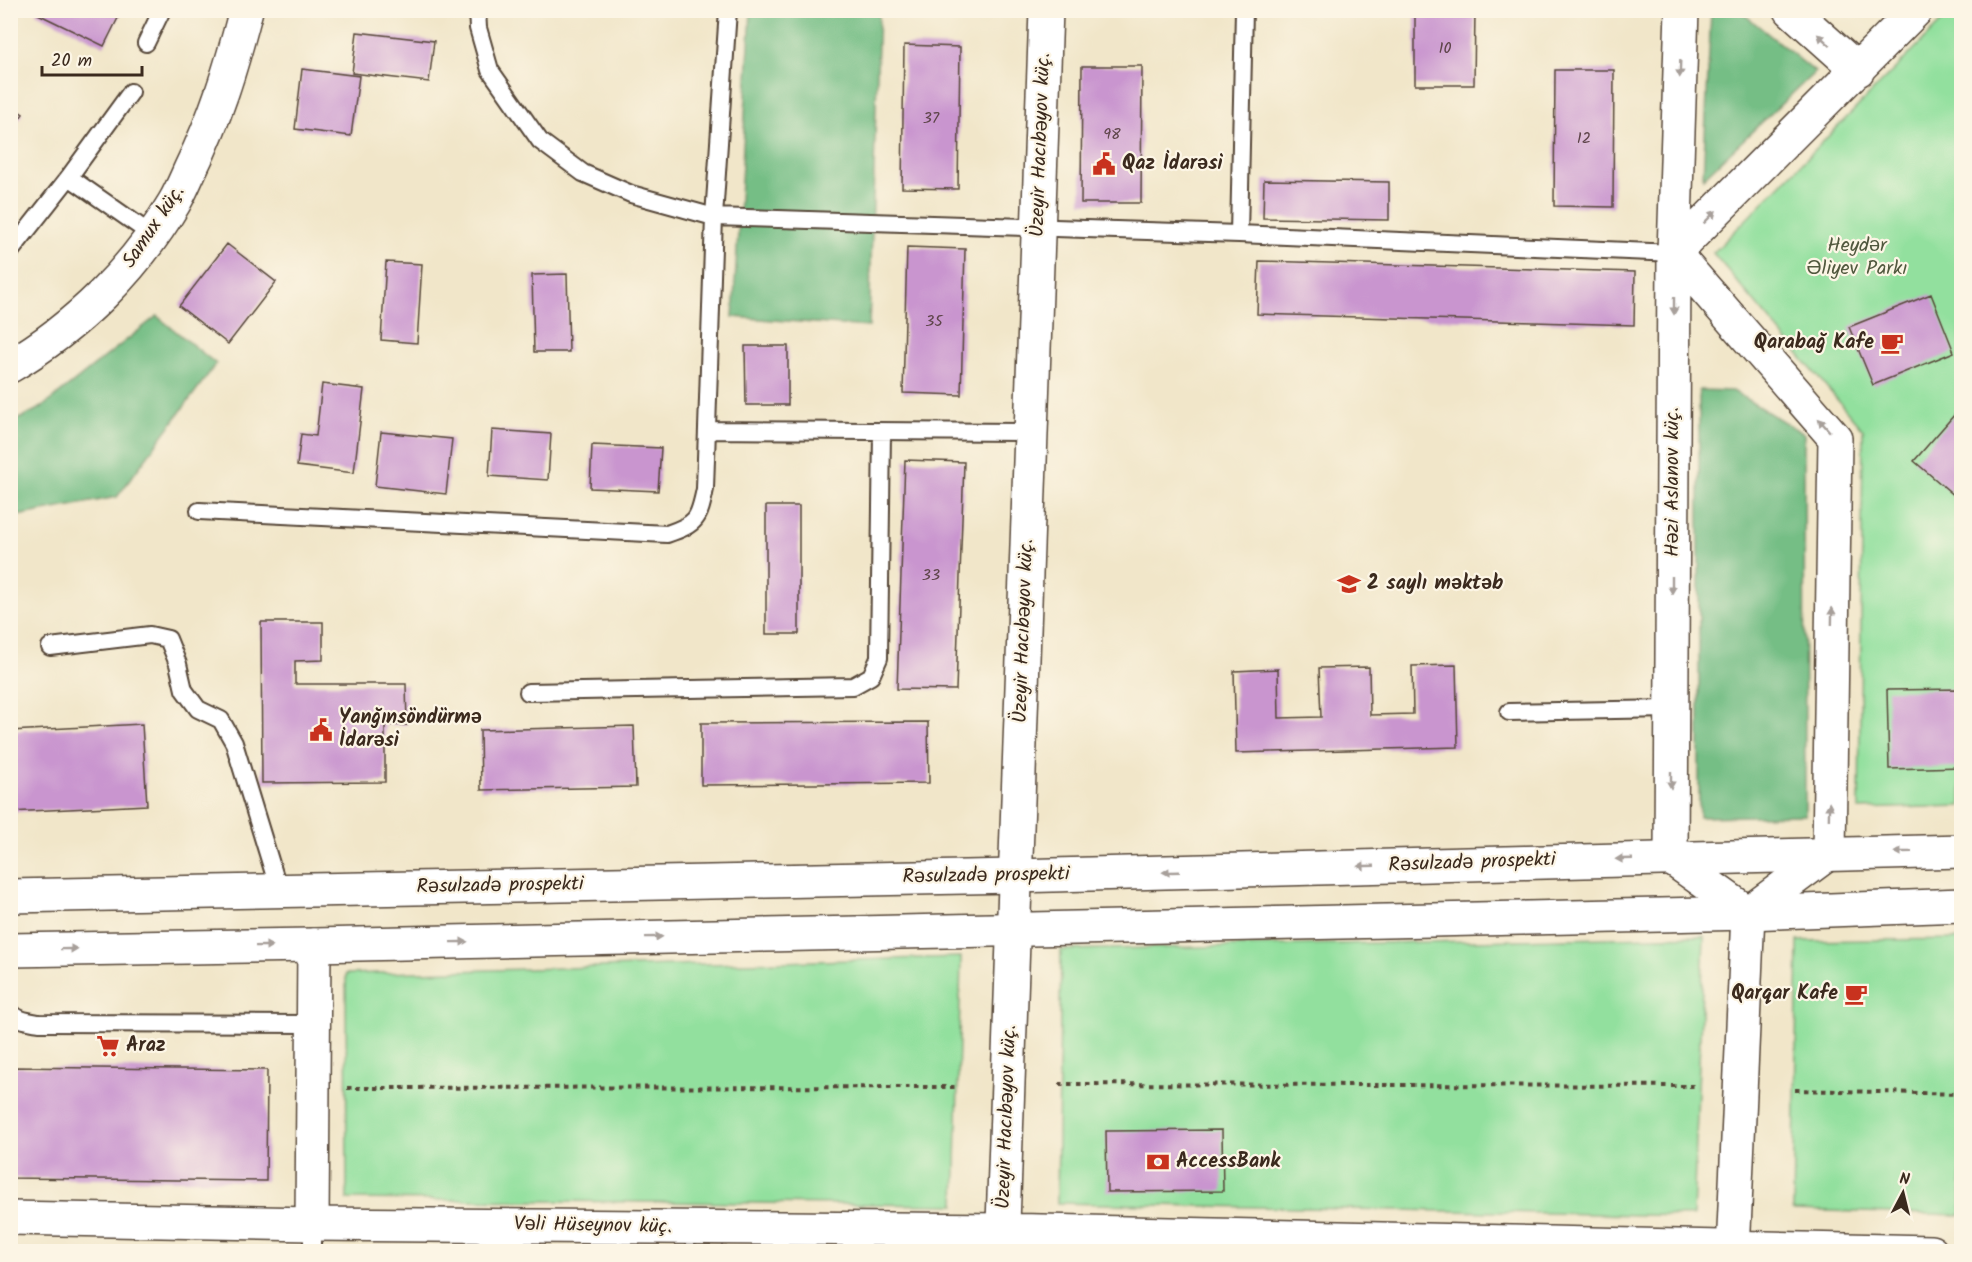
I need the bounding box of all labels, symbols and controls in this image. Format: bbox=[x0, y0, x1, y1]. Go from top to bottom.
one-way arrow bbox=[1817, 33, 1832, 47]
house number: 10 bbox=[1438, 36, 1452, 61]
scale bar bbox=[42, 39, 142, 77]
text: 20 m bbox=[51, 47, 92, 76]
street label: Üzeyir Hacıbəyov küç. bbox=[1022, 52, 1060, 238]
one-way arrow bbox=[1676, 59, 1685, 78]
house number: 37 bbox=[923, 106, 940, 131]
house number: 98 bbox=[1103, 122, 1121, 147]
house number: 12 bbox=[1577, 126, 1591, 151]
place label: Qaz İdarəsi bbox=[1122, 148, 1224, 180]
public building icon: Qaz İdarəsi bbox=[1091, 151, 1117, 177]
street label: Samux küç. bbox=[114, 179, 194, 275]
one-way arrow bbox=[1703, 210, 1718, 224]
park label: Heydər Əliyev Parkı bbox=[1807, 230, 1908, 285]
one-way arrow bbox=[1669, 296, 1679, 315]
house number: 35 bbox=[925, 309, 944, 334]
place label: Qarabağ Kafe bbox=[1754, 327, 1874, 359]
cafe icon: Qarabağ Kafe bbox=[1879, 330, 1905, 356]
street label: Həzi Aslanov küç. bbox=[1657, 407, 1689, 557]
one-way arrow bbox=[1817, 417, 1830, 433]
street label: Üzeyir Hacıbəyov küç. bbox=[1005, 538, 1043, 724]
house number: 33 bbox=[922, 563, 940, 588]
place label: 2 saylı məktəb bbox=[1367, 568, 1503, 600]
school or university icon: 2 saylı məktəb bbox=[1336, 571, 1362, 597]
one-way arrow bbox=[1667, 575, 1677, 594]
one-way arrow bbox=[1827, 607, 1837, 626]
place label: Yanğınsöndürmə İdarəsi bbox=[339, 702, 482, 757]
public building icon: Yanğınsöndürmə İdarəsi bbox=[308, 717, 334, 743]
one-way arrow bbox=[1666, 770, 1676, 789]
one-way arrow bbox=[1824, 802, 1834, 821]
street label: Rəsulzadə prospekti bbox=[1388, 844, 1557, 882]
one-way arrow bbox=[1894, 847, 1913, 857]
one-way arrow bbox=[1615, 854, 1634, 864]
street label: Rəsulzadə prospekti bbox=[902, 859, 1071, 893]
one-way arrow bbox=[1357, 861, 1376, 871]
one-way arrow bbox=[1162, 867, 1181, 876]
street label: Rəsulzadə prospekti bbox=[416, 869, 585, 903]
one-way arrow bbox=[644, 933, 663, 942]
one-way arrow bbox=[449, 937, 468, 947]
one-way arrow bbox=[254, 941, 273, 951]
one-way arrow bbox=[59, 944, 78, 954]
place label: Qarqar Kafe bbox=[1731, 978, 1838, 1010]
cafe icon: Qarqar Kafe bbox=[1843, 981, 1869, 1007]
street label: Üzeyir Hacıbəyov küç. bbox=[988, 1024, 1026, 1210]
place label: Araz bbox=[126, 1030, 166, 1062]
supermarket icon: Araz bbox=[95, 1033, 121, 1059]
place label: AccessBank bbox=[1176, 1146, 1281, 1178]
bank icon: AccessBank bbox=[1145, 1149, 1171, 1175]
north arrow bbox=[1873, 1163, 1933, 1223]
text: N bbox=[1898, 1167, 1911, 1193]
street label: Vəli Hüseynov küç. bbox=[514, 1209, 672, 1243]

